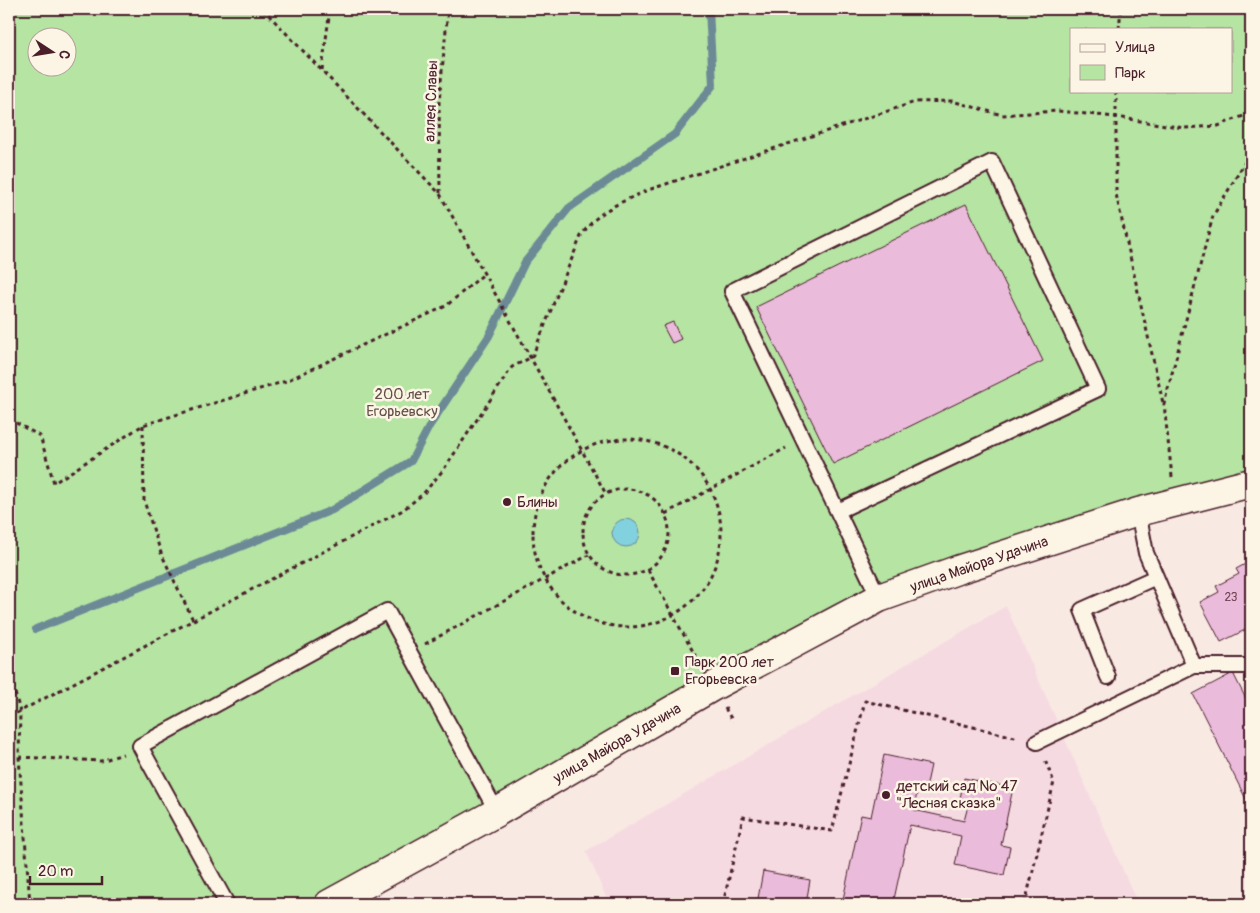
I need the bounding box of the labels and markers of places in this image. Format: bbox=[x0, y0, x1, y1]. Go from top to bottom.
place label: Блины bbox=[517, 493, 558, 512]
marker: Блины bbox=[501, 496, 513, 508]
place label: Парк 200 лет Егорьевска bbox=[685, 653, 774, 689]
marker: Парк 200 лет Егорьевска bbox=[669, 665, 681, 677]
place label: детский сад № 47 "Лесная сказка" bbox=[896, 777, 1017, 813]
marker: детский сад № 47 "Лесная сказка" bbox=[880, 789, 892, 801]

